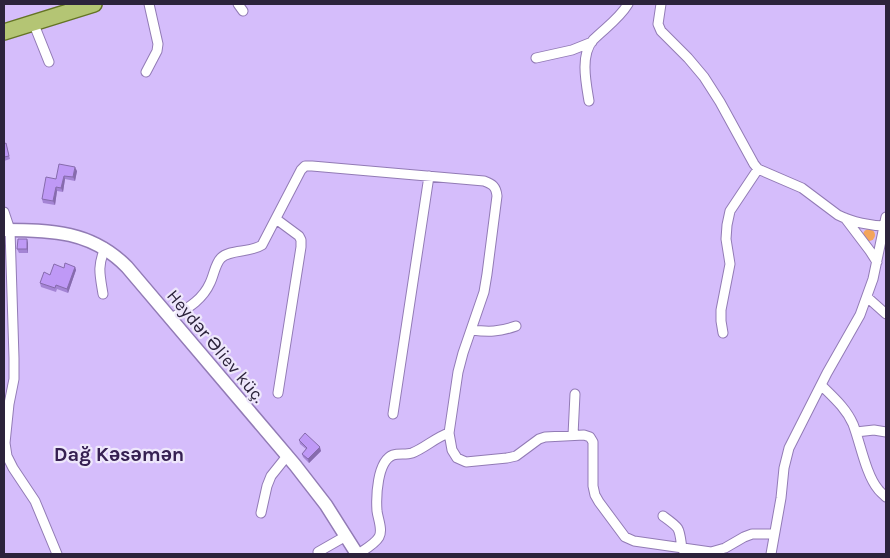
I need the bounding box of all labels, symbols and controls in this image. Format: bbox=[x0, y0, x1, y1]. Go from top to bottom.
street label: Heydər Əliev küç. bbox=[162, 285, 270, 407]
district label: Dağ Kəsəmən bbox=[54, 443, 184, 466]

